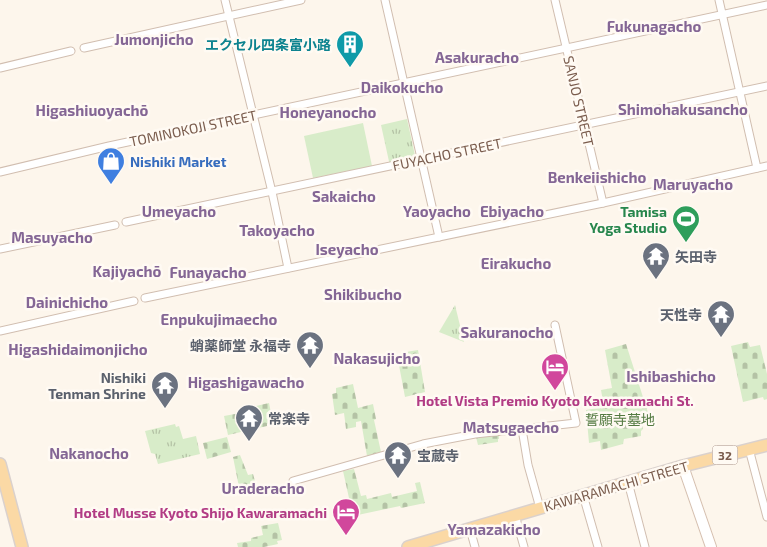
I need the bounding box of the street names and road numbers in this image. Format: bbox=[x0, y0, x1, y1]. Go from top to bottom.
street label: SANJO STREET bbox=[560, 54, 598, 148]
street label: TOMINOKOJI STREET bbox=[128, 106, 258, 150]
street label: FUYACHO STREET bbox=[391, 134, 503, 174]
road number: 32 bbox=[712, 446, 738, 464]
street label: KAWARAMACHI STREET bbox=[542, 457, 690, 515]

